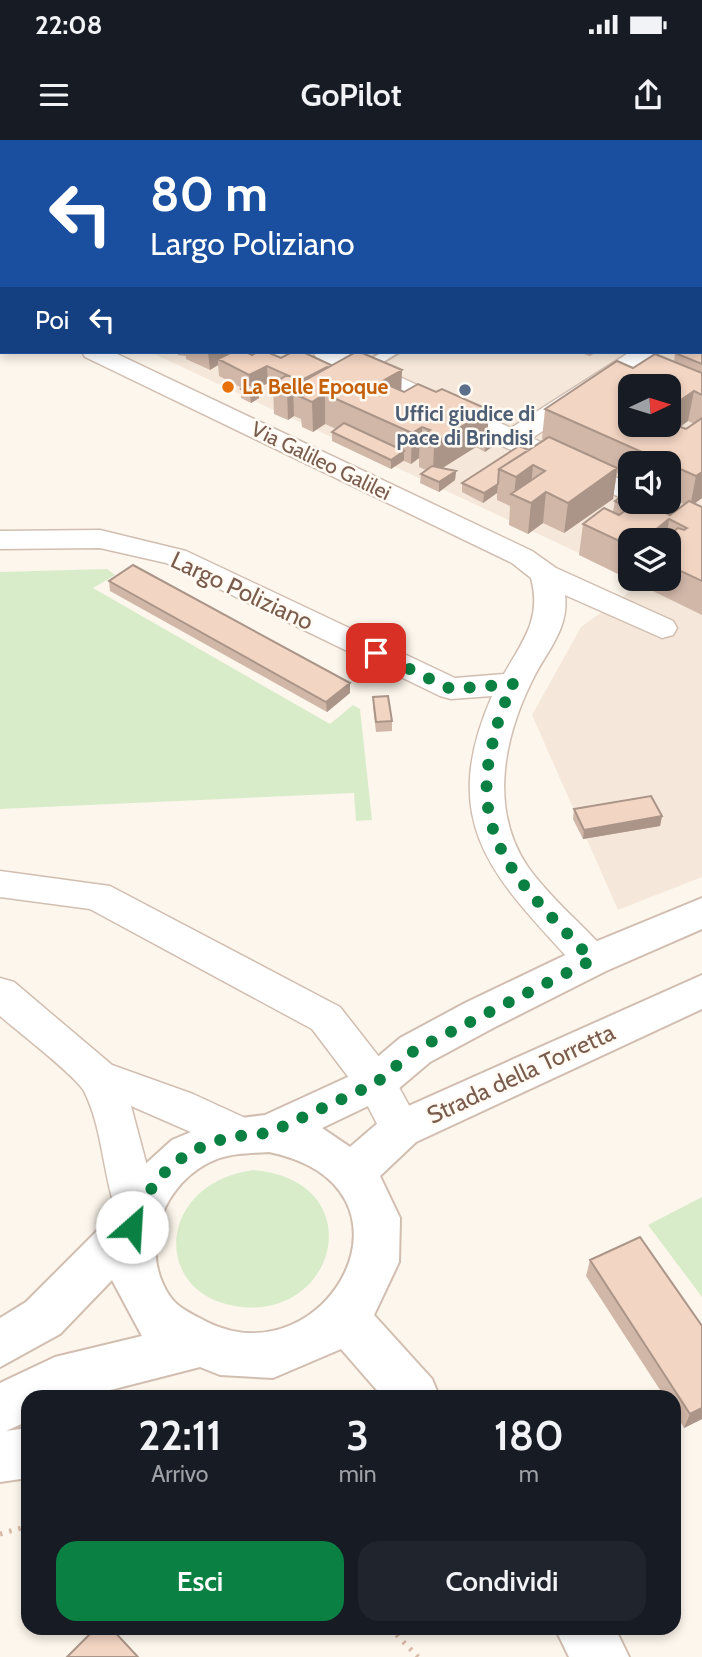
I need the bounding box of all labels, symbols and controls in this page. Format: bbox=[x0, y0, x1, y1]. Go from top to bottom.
text: 22:08 bbox=[35, 9, 102, 41]
text: GoPilot bbox=[300, 75, 402, 114]
icon: menu bbox=[35, 76, 73, 114]
icon: share bbox=[629, 76, 667, 114]
text: 80 m bbox=[150, 164, 268, 223]
icon: left bbox=[35, 168, 126, 259]
text: Largo Poliziano bbox=[150, 224, 355, 263]
icon: left bbox=[83, 301, 121, 339]
text: Poi bbox=[35, 304, 69, 336]
place label: La Belle Epoque bbox=[242, 374, 389, 399]
north arrow bbox=[618, 374, 681, 438]
map controls bbox=[618, 374, 681, 591]
marker: La Belle Epoque bbox=[220, 379, 236, 395]
marker: Uffici giudice di pace di Brindisi bbox=[457, 382, 473, 398]
place label: Uffici giudice di pace di Brindisi bbox=[395, 401, 535, 450]
street label: Via Galileo Galilei bbox=[247, 416, 395, 505]
button: sound bbox=[618, 451, 681, 514]
button: layers bbox=[618, 528, 681, 591]
street label: Largo Poliziano bbox=[167, 545, 318, 636]
pin bbox=[346, 623, 406, 683]
icon: arrive bbox=[357, 634, 395, 672]
street label: Strada della Torretta bbox=[422, 1017, 620, 1130]
position arrow bbox=[95, 1190, 169, 1264]
text: 22:11 bbox=[138, 1409, 221, 1461]
text: 3 bbox=[346, 1409, 369, 1461]
text: 180 bbox=[494, 1409, 564, 1461]
text: Arrivo bbox=[151, 1460, 209, 1488]
text: min bbox=[339, 1460, 377, 1488]
text: m bbox=[519, 1460, 539, 1488]
button: Esci bbox=[56, 1541, 344, 1621]
button: Condividi bbox=[358, 1541, 646, 1621]

